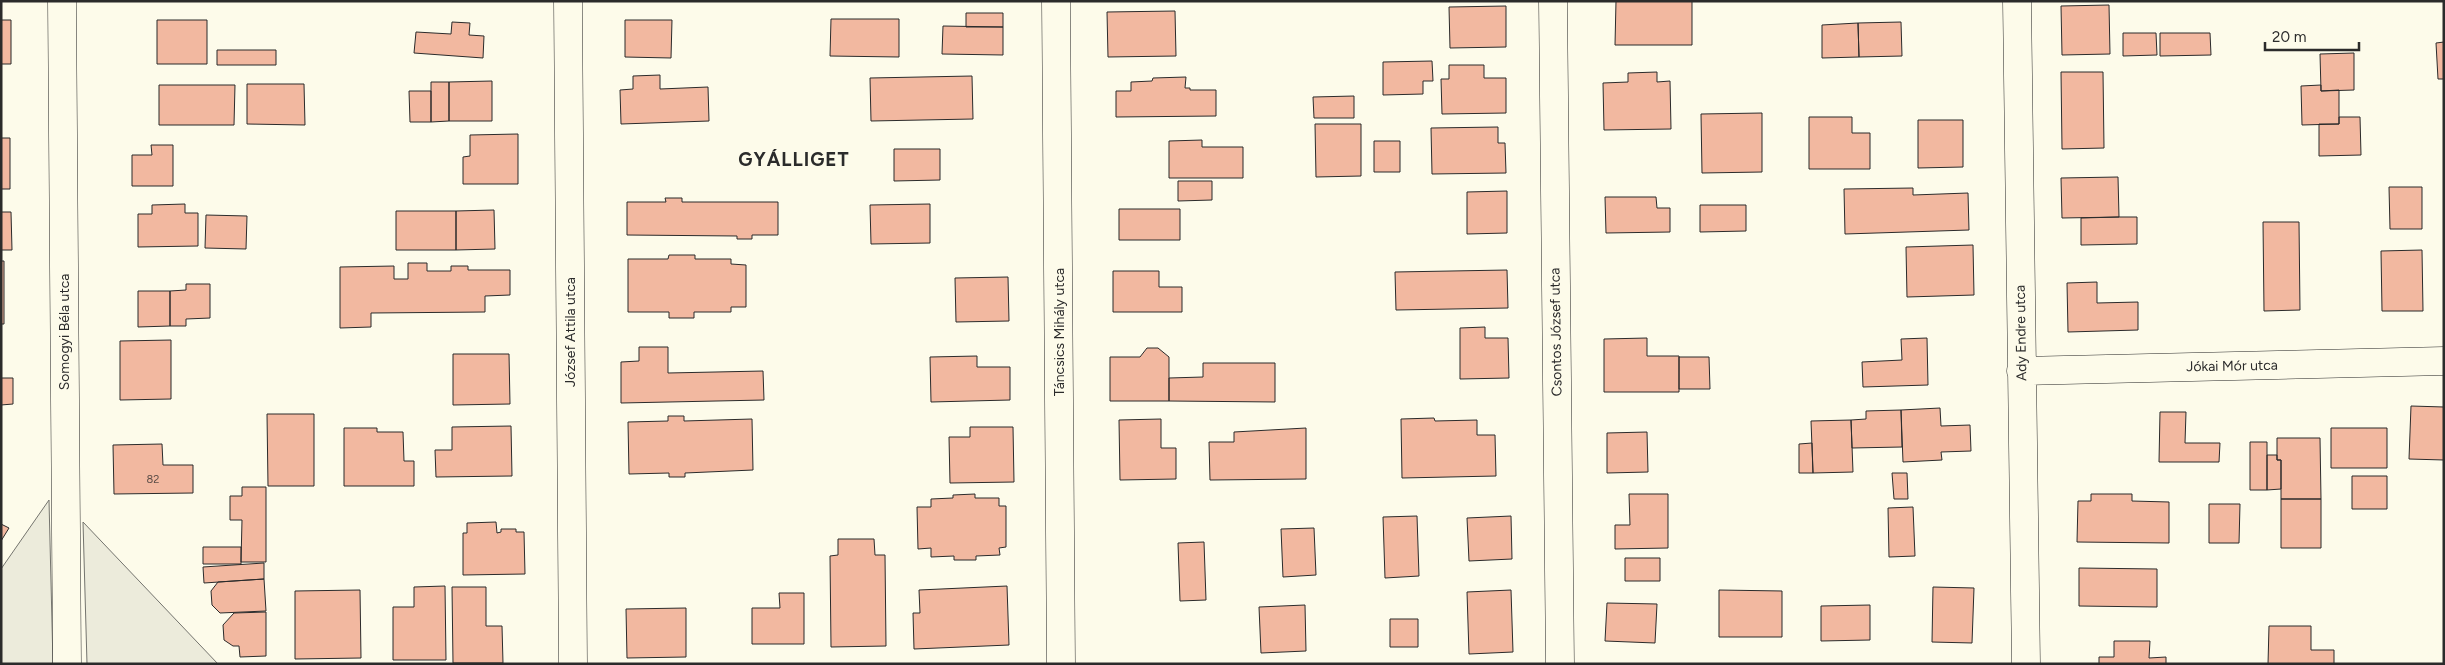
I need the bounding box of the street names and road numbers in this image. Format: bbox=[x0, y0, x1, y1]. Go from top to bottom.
street label: Táncsics Mihály utca bbox=[1051, 268, 1068, 396]
street label: Csontos József utca bbox=[1546, 268, 1566, 396]
street label: Somogyi Béla utca bbox=[56, 274, 73, 390]
street label: József Attila utca bbox=[562, 277, 579, 387]
street label: Ady Endre utca bbox=[2012, 285, 2030, 381]
street label: Jókai Mór utca bbox=[2186, 357, 2278, 375]

